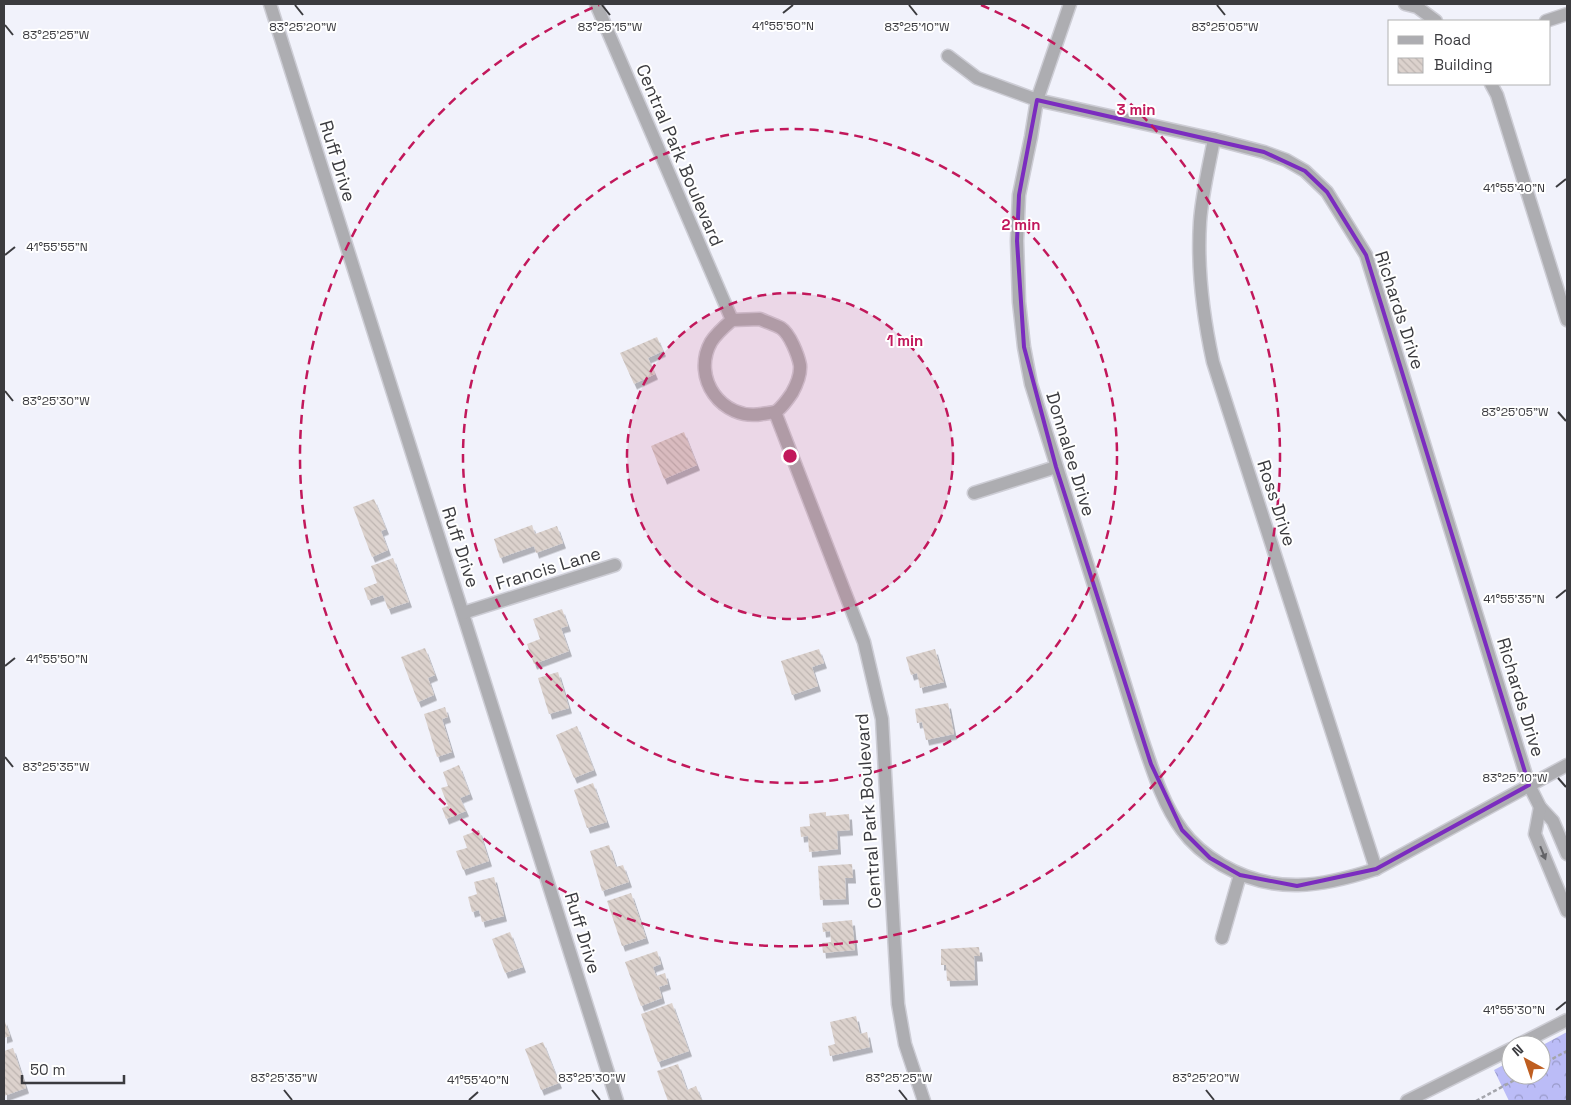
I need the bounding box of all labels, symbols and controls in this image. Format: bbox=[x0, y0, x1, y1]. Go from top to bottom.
text: 41°55'50"N bbox=[752, 18, 814, 34]
text: 83°25'20"W bbox=[269, 19, 337, 35]
text: 83°25'15"W bbox=[578, 19, 643, 35]
text: 83°25'10"W bbox=[884, 19, 950, 35]
text: 83°25'05"W bbox=[1191, 19, 1259, 35]
legend bbox=[1388, 20, 1551, 85]
text: 83°25'25"W bbox=[23, 27, 90, 43]
text: Road bbox=[1434, 30, 1471, 49]
text: Building bbox=[1434, 55, 1493, 74]
street label: Central Park Boulevard bbox=[631, 60, 729, 250]
text: 3 min bbox=[1117, 100, 1155, 119]
street label: Ruff Drive bbox=[315, 118, 361, 204]
text: 41°55'40"N bbox=[1483, 180, 1545, 196]
text: 2 min bbox=[1002, 215, 1040, 234]
text: 41°55'55"N bbox=[26, 239, 88, 255]
street label: Richards Drive bbox=[1370, 248, 1430, 372]
text: 1 min bbox=[887, 331, 923, 350]
street label: Donnalee Drive bbox=[1041, 389, 1101, 519]
text: 83°25'30"W bbox=[22, 393, 90, 409]
text: 83°25'05"W bbox=[1481, 404, 1549, 420]
centre of rings bbox=[781, 447, 799, 465]
street label: Ross Drive bbox=[1252, 457, 1302, 549]
street label: Ruff Drive bbox=[437, 504, 485, 590]
street label: Francis Lane bbox=[493, 541, 603, 595]
text: 41°55'35"N bbox=[1483, 591, 1545, 607]
street label: Richards Drive bbox=[1492, 635, 1550, 759]
text: 41°55'50"N bbox=[26, 651, 88, 667]
street label: Central Park Boulevard bbox=[850, 713, 886, 909]
text: 83°25'35"W bbox=[23, 759, 90, 775]
text: 83°25'10"W bbox=[1482, 770, 1548, 786]
one-way arrow bbox=[1540, 846, 1548, 861]
street label: Ruff Drive bbox=[560, 890, 606, 976]
text: 41°55'30"N bbox=[1483, 1002, 1545, 1018]
north arrow bbox=[1501, 1035, 1551, 1085]
text: N bbox=[1508, 1040, 1527, 1060]
scale bar bbox=[22, 1052, 125, 1084]
text: 50 m bbox=[30, 1060, 65, 1079]
text: 83°25'35"W bbox=[251, 1070, 318, 1086]
text: 83°25'30"W bbox=[558, 1070, 626, 1086]
text: 83°25'25"W bbox=[866, 1070, 933, 1086]
text: 83°25'20"W bbox=[1172, 1070, 1240, 1086]
text: 41°55'40"N bbox=[447, 1072, 509, 1088]

